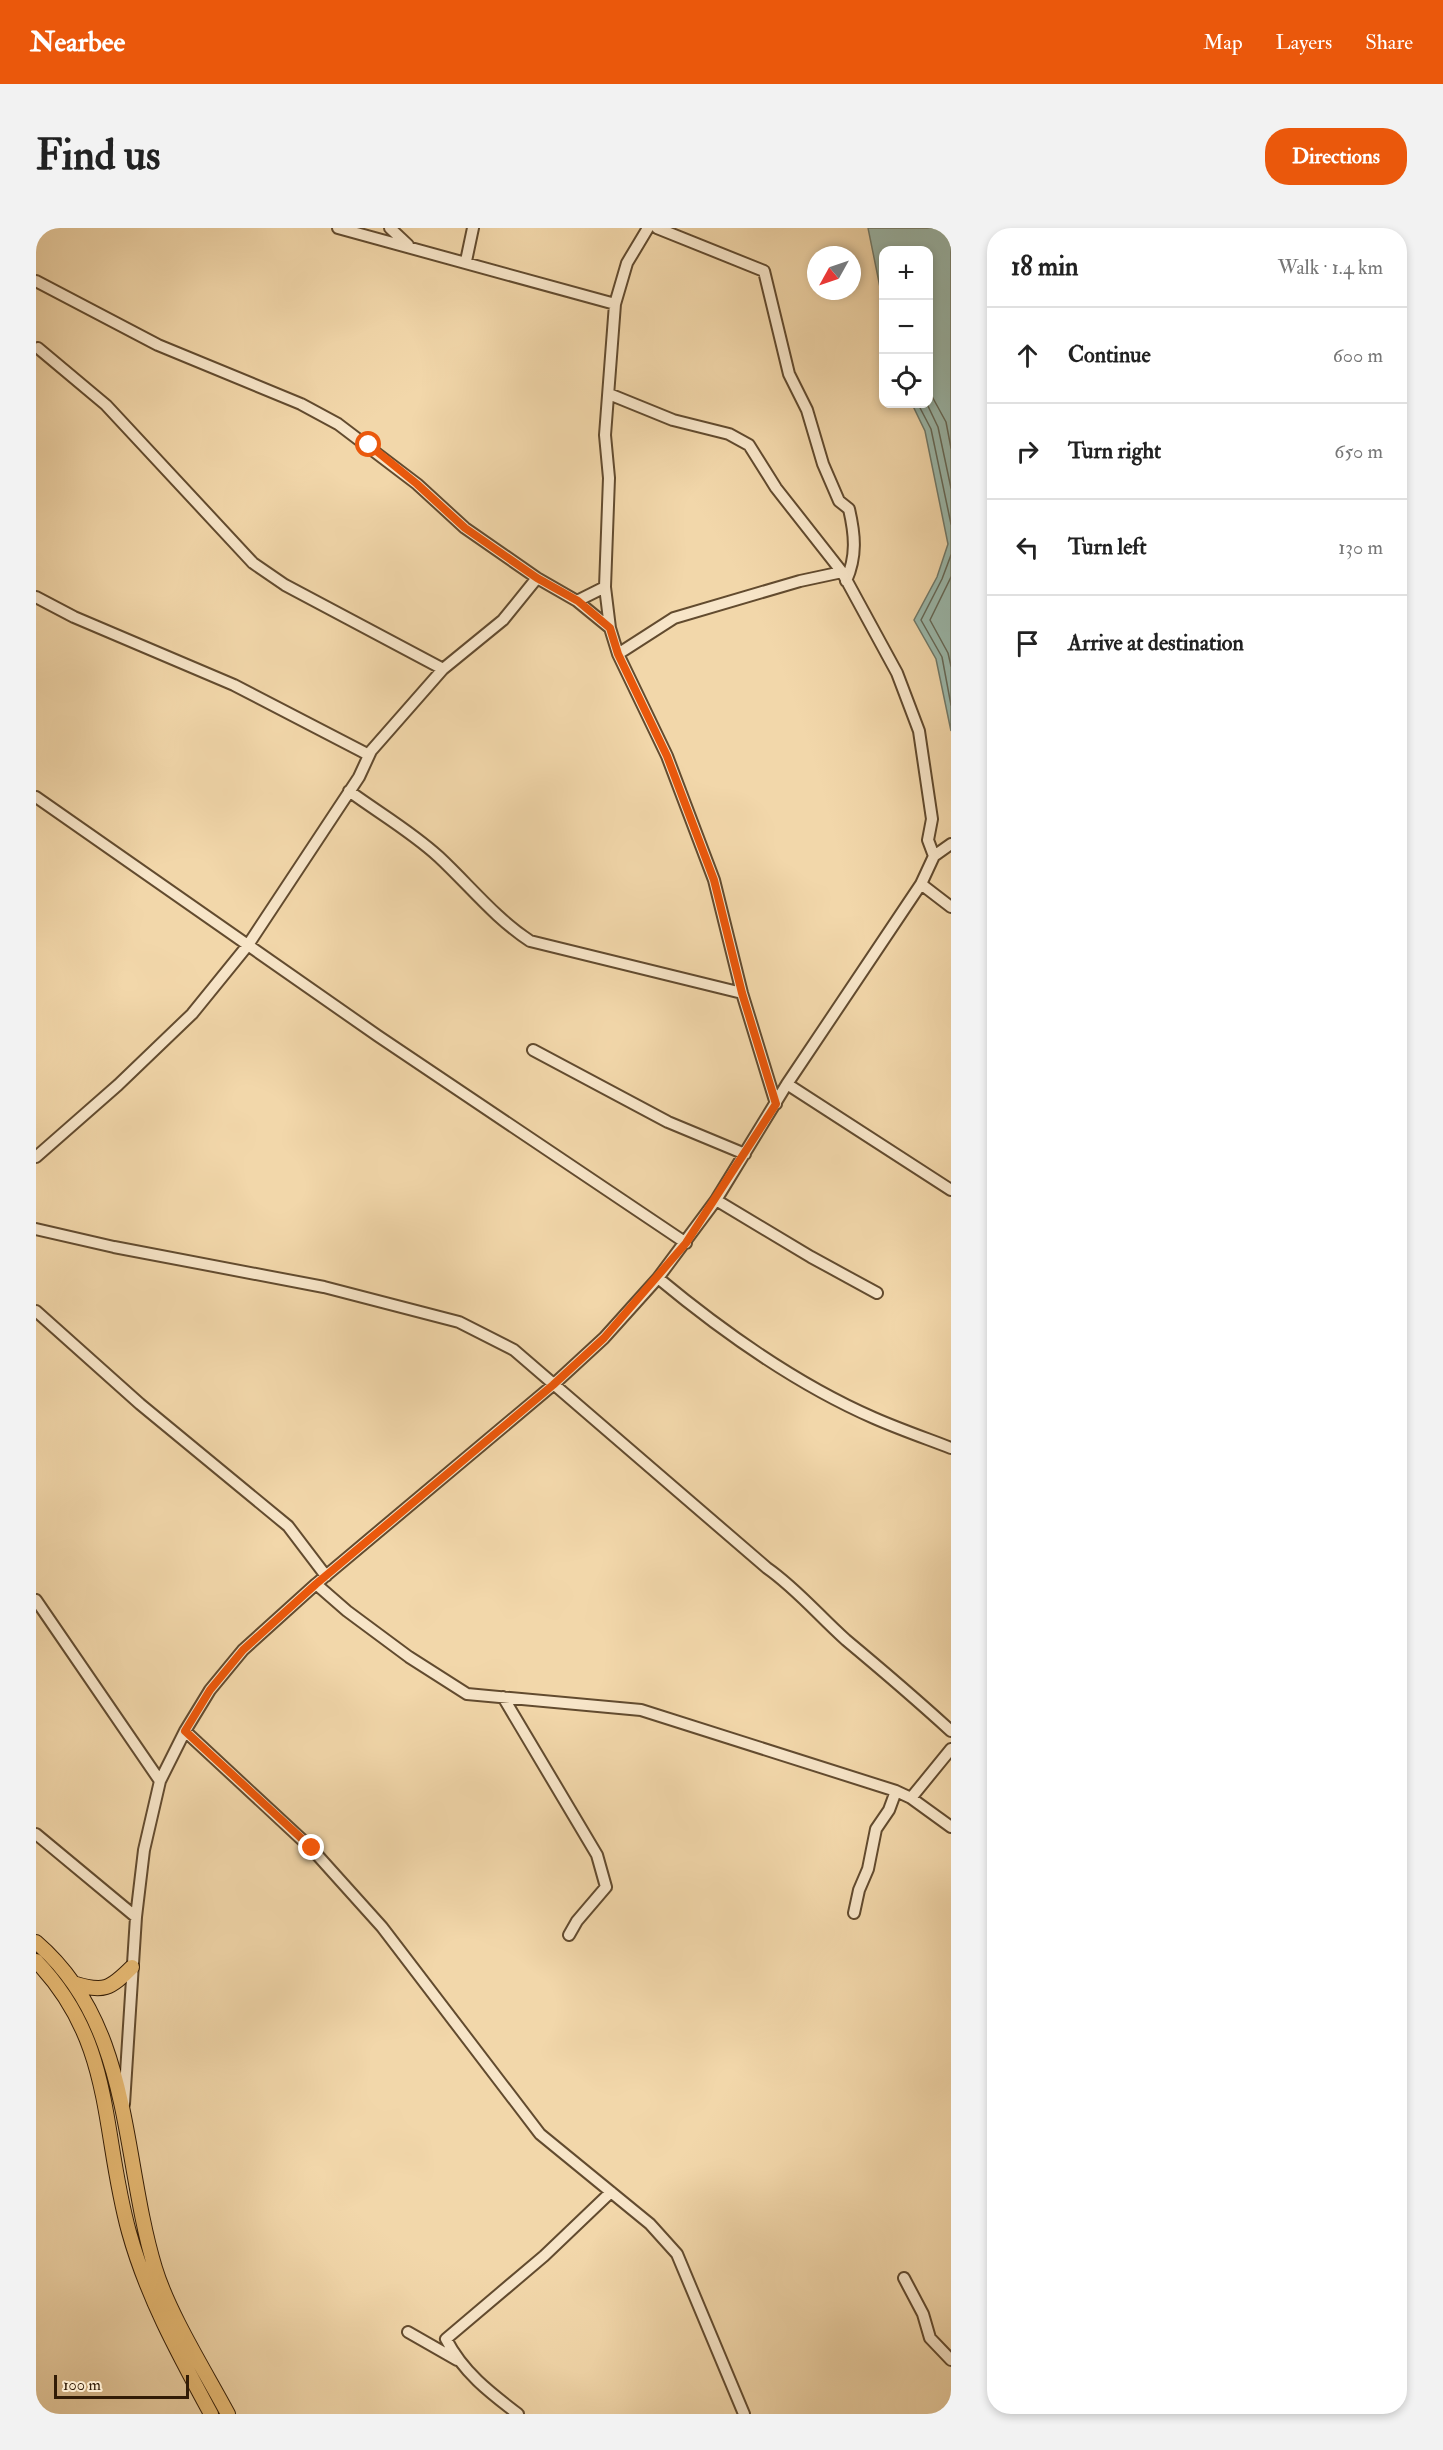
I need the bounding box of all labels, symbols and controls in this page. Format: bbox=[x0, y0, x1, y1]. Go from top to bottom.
text: Nearbee bbox=[30, 25, 125, 60]
text: Map bbox=[1203, 29, 1243, 56]
text: Layers bbox=[1276, 29, 1332, 56]
text: Share bbox=[1365, 29, 1413, 56]
button: Directions bbox=[1265, 128, 1407, 185]
text: Find us bbox=[36, 130, 160, 182]
north arrow bbox=[807, 246, 861, 300]
map controls bbox=[879, 246, 933, 408]
button: + bbox=[879, 246, 933, 300]
text: 18 min bbox=[1011, 251, 1078, 283]
text: Walk · 1.4 km bbox=[1278, 255, 1383, 280]
button: − bbox=[879, 300, 933, 354]
icon: ahead bbox=[1011, 339, 1044, 372]
text: Continue bbox=[1068, 341, 1151, 369]
text: 600 m bbox=[1333, 343, 1383, 368]
button: locate bbox=[879, 354, 933, 408]
route start bbox=[355, 431, 381, 457]
icon: right bbox=[1011, 435, 1044, 468]
text: Turn right bbox=[1068, 437, 1161, 465]
text: 650 m bbox=[1334, 439, 1383, 464]
icon: left bbox=[1011, 531, 1044, 564]
text: Turn left bbox=[1068, 533, 1147, 561]
text: 130 m bbox=[1338, 535, 1383, 560]
icon: arrive bbox=[1011, 627, 1044, 660]
text: Arrive at destination bbox=[1068, 629, 1244, 657]
route end bbox=[298, 1834, 324, 1860]
scale bar bbox=[54, 2372, 189, 2400]
text: 100 m bbox=[63, 2375, 101, 2395]

